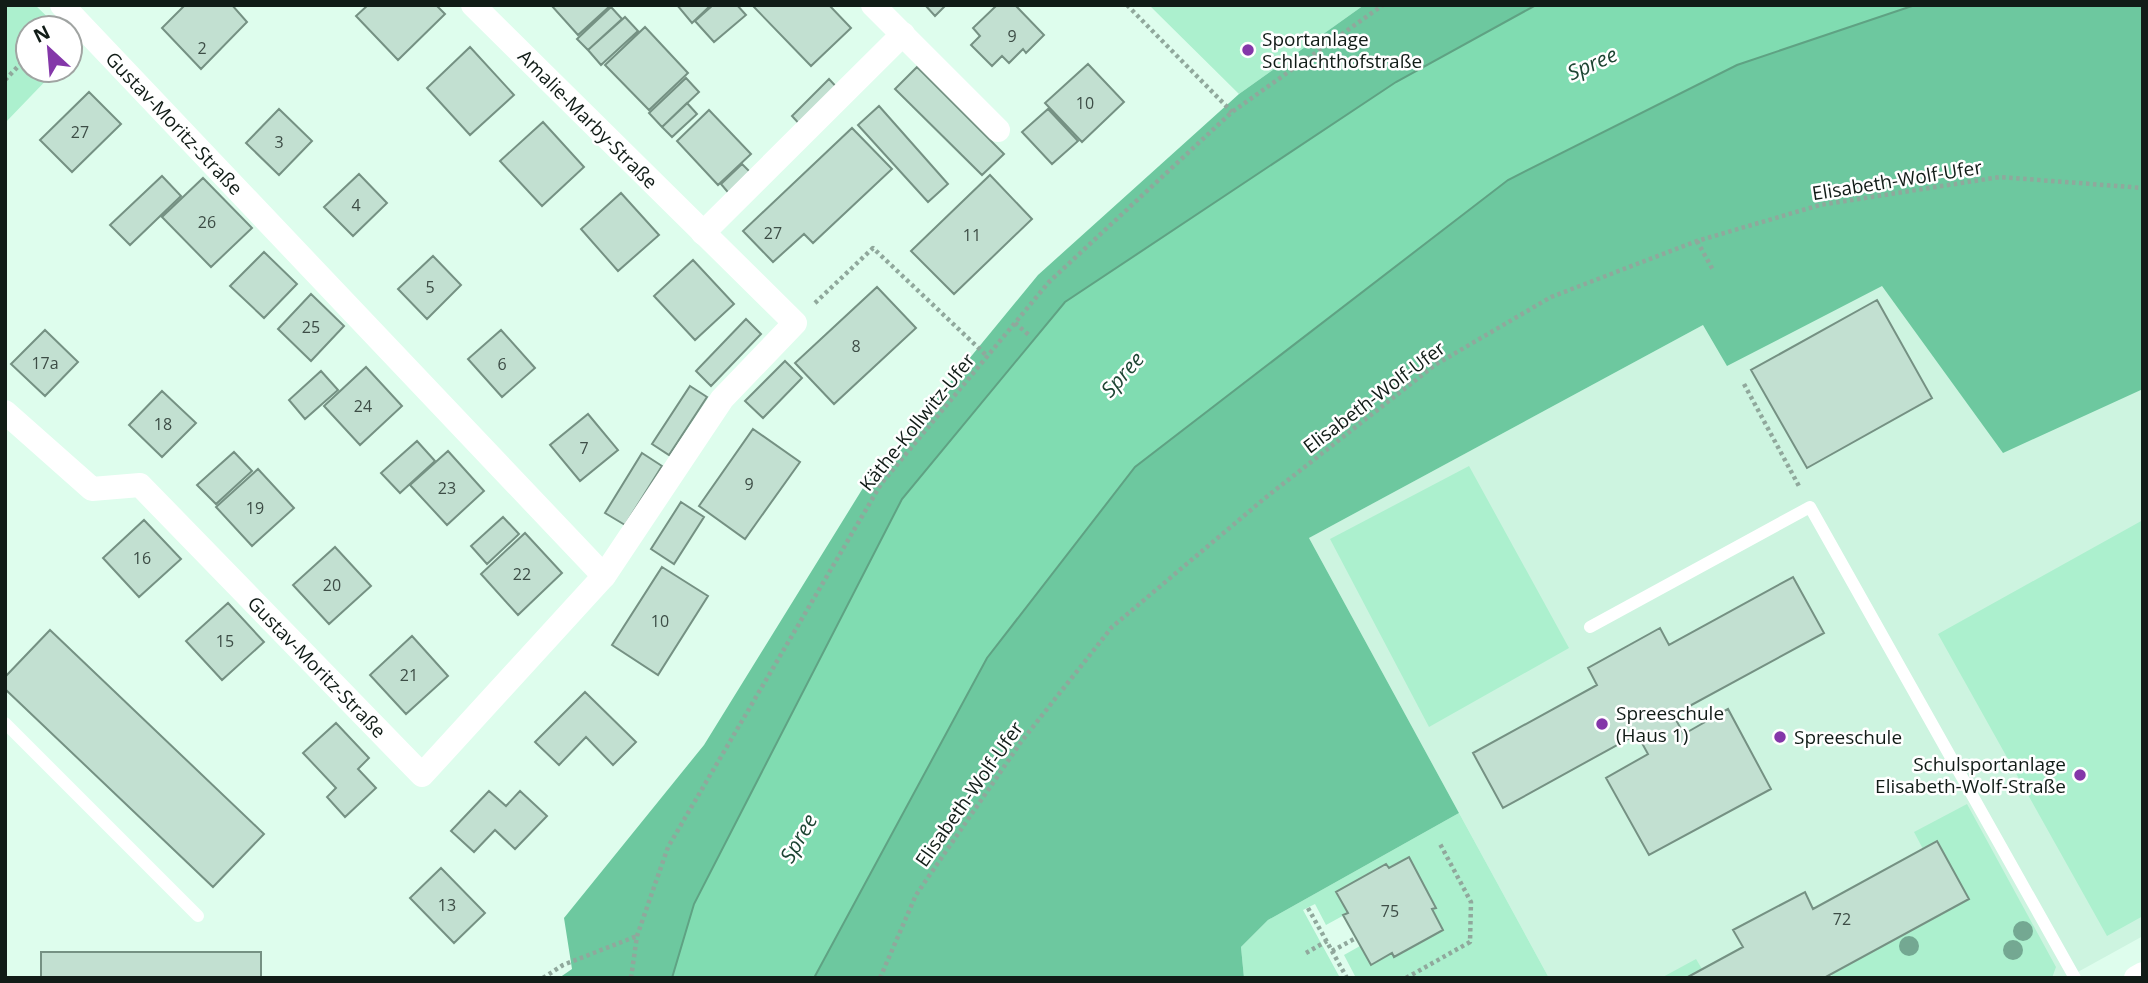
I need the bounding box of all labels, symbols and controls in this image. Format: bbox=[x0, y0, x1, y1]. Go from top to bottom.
north arrow bbox=[14, 14, 84, 84]
text: N bbox=[29, 19, 54, 49]
house number: 9 bbox=[1007, 25, 1017, 47]
place label: Sportanlage Schlachthofstraße bbox=[1262, 26, 1422, 74]
house number: 2 bbox=[197, 37, 207, 59]
water label: Spree bbox=[1563, 40, 1621, 86]
marker: Sportanlage Schlachthofstraße bbox=[1240, 42, 1256, 58]
street label: Amalie-Marby-Straße bbox=[513, 44, 663, 194]
street label: Gustav-Moritz-Straße bbox=[100, 46, 249, 201]
house number: 10 bbox=[1076, 92, 1094, 114]
house number: 27 bbox=[71, 121, 89, 143]
house number: 3 bbox=[274, 131, 284, 153]
street label: Elisabeth-Wolf-Ufer bbox=[1810, 154, 1984, 206]
house number: 4 bbox=[351, 194, 361, 216]
house number: 26 bbox=[198, 211, 216, 233]
house number: 27 bbox=[764, 222, 782, 244]
house number: 11 bbox=[963, 224, 981, 246]
house number: 5 bbox=[425, 276, 435, 298]
house number: 25 bbox=[302, 316, 320, 338]
house number: 8 bbox=[851, 335, 861, 357]
street label: Elisabeth-Wolf-Ufer bbox=[1298, 335, 1451, 459]
water label: Spree bbox=[1094, 345, 1150, 403]
street label: Käthe-Kollwitz-Ufer bbox=[853, 348, 981, 496]
house number: 17a bbox=[31, 352, 59, 374]
house number: 6 bbox=[497, 353, 507, 375]
house number: 24 bbox=[354, 395, 372, 417]
house number: 18 bbox=[154, 413, 172, 435]
house number: 7 bbox=[579, 437, 589, 459]
house number: 9 bbox=[744, 473, 754, 495]
house number: 23 bbox=[438, 477, 456, 499]
house number: 19 bbox=[246, 497, 264, 519]
house number: 16 bbox=[133, 547, 151, 569]
house number: 22 bbox=[513, 563, 531, 585]
house number: 20 bbox=[323, 574, 341, 596]
street label: Gustav-Moritz-Straße bbox=[242, 590, 392, 743]
house number: 10 bbox=[651, 610, 669, 632]
house number: 15 bbox=[216, 630, 234, 652]
house number: 21 bbox=[400, 664, 418, 686]
place label: Spreeschule (Haus 1) bbox=[1616, 700, 1724, 748]
street label: Elisabeth-Wolf-Ufer bbox=[909, 716, 1029, 872]
marker: Spreeschule (Haus 1) bbox=[1594, 716, 1610, 732]
place label: Spreeschule bbox=[1794, 724, 1902, 750]
marker: Spreeschule bbox=[1772, 729, 1788, 745]
place label: Schulsportanlage Elisabeth-Wolf-Straße bbox=[1875, 751, 2066, 799]
marker: Schulsportanlage Elisabeth-Wolf-Straße bbox=[2072, 767, 2088, 783]
water label: Spree bbox=[773, 809, 823, 867]
house number: 13 bbox=[438, 894, 456, 916]
house number: 75 bbox=[1381, 900, 1399, 922]
house number: 72 bbox=[1833, 908, 1851, 930]

